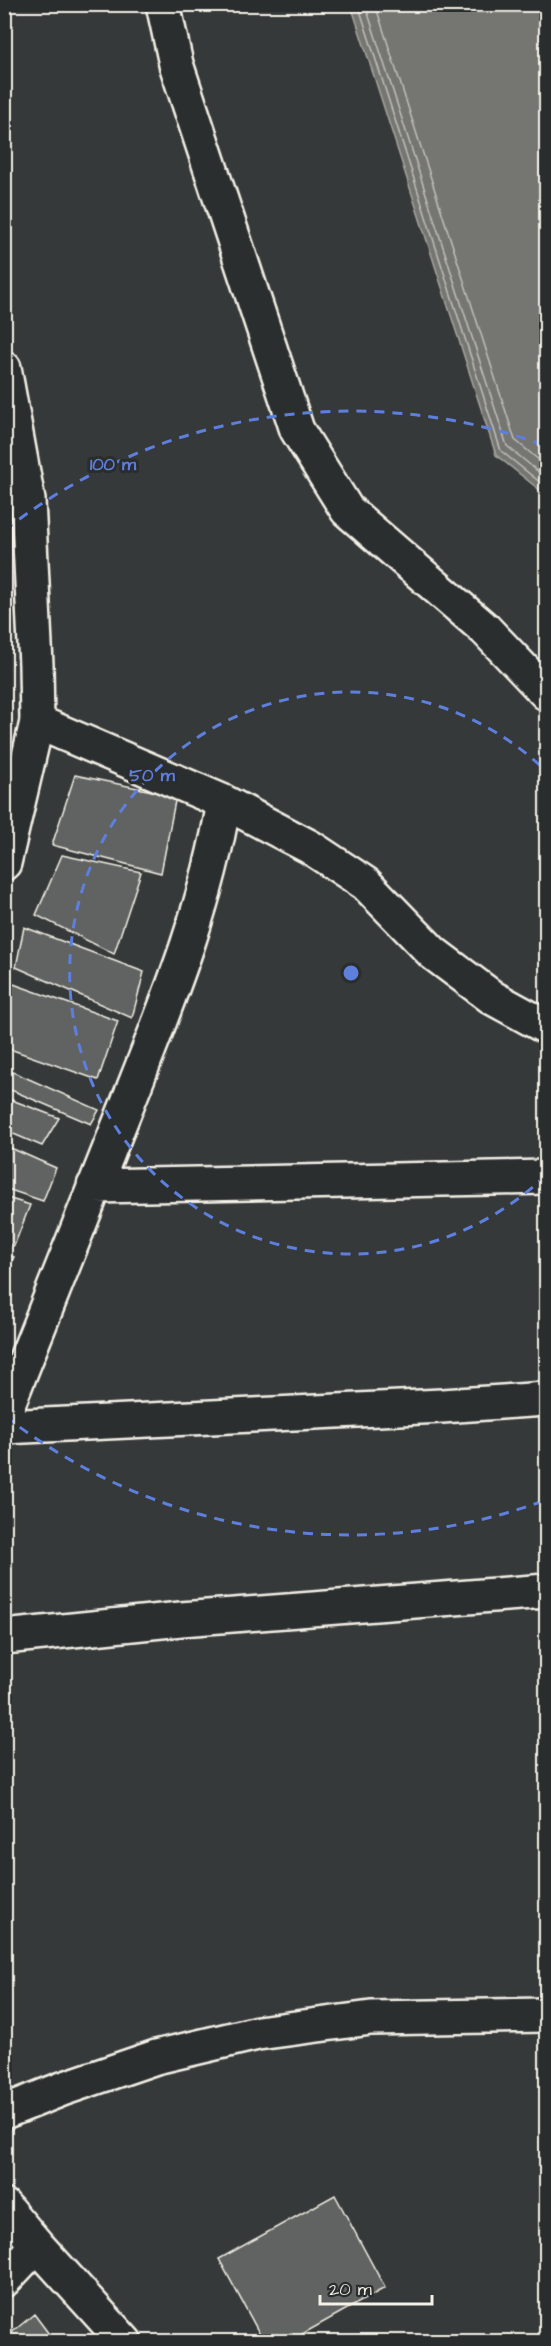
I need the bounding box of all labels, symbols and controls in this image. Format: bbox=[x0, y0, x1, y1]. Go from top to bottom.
text: 100 m bbox=[90, 452, 137, 477]
text: 50 m bbox=[129, 763, 176, 788]
centre of rings bbox=[341, 963, 361, 983]
scale bar bbox=[320, 2268, 432, 2306]
text: 20 m bbox=[329, 2277, 372, 2302]

